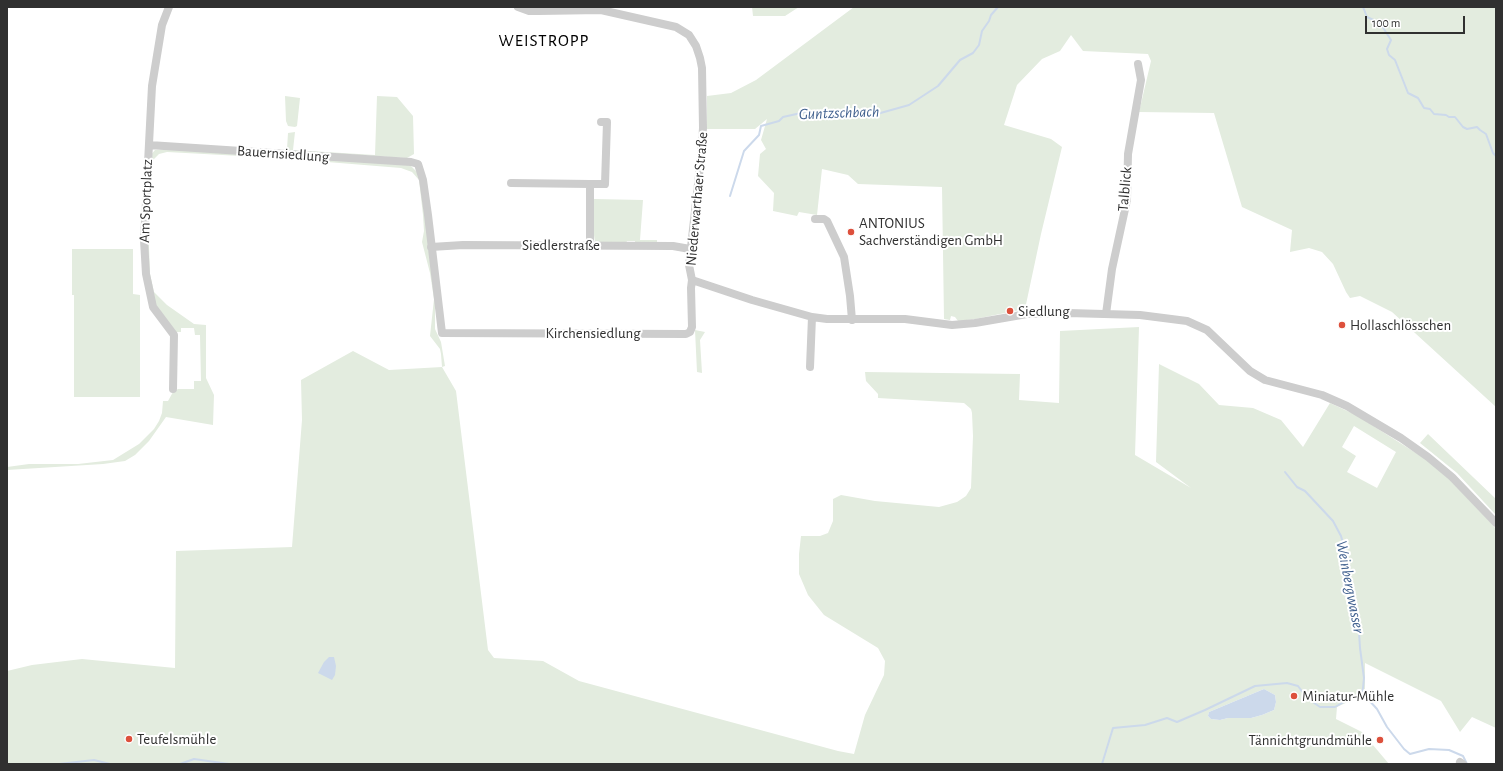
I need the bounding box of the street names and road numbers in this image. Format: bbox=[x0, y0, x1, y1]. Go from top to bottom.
street label: Niederwarthaer Straße bbox=[682, 131, 712, 267]
street label: Bauernsiedlung bbox=[236, 142, 330, 166]
street label: Am Sportplatz bbox=[136, 159, 156, 243]
street label: Talblick bbox=[1114, 166, 1136, 212]
street label: Siedlerstraße bbox=[522, 236, 600, 254]
street label: Kirchensiedlung bbox=[545, 324, 641, 342]

